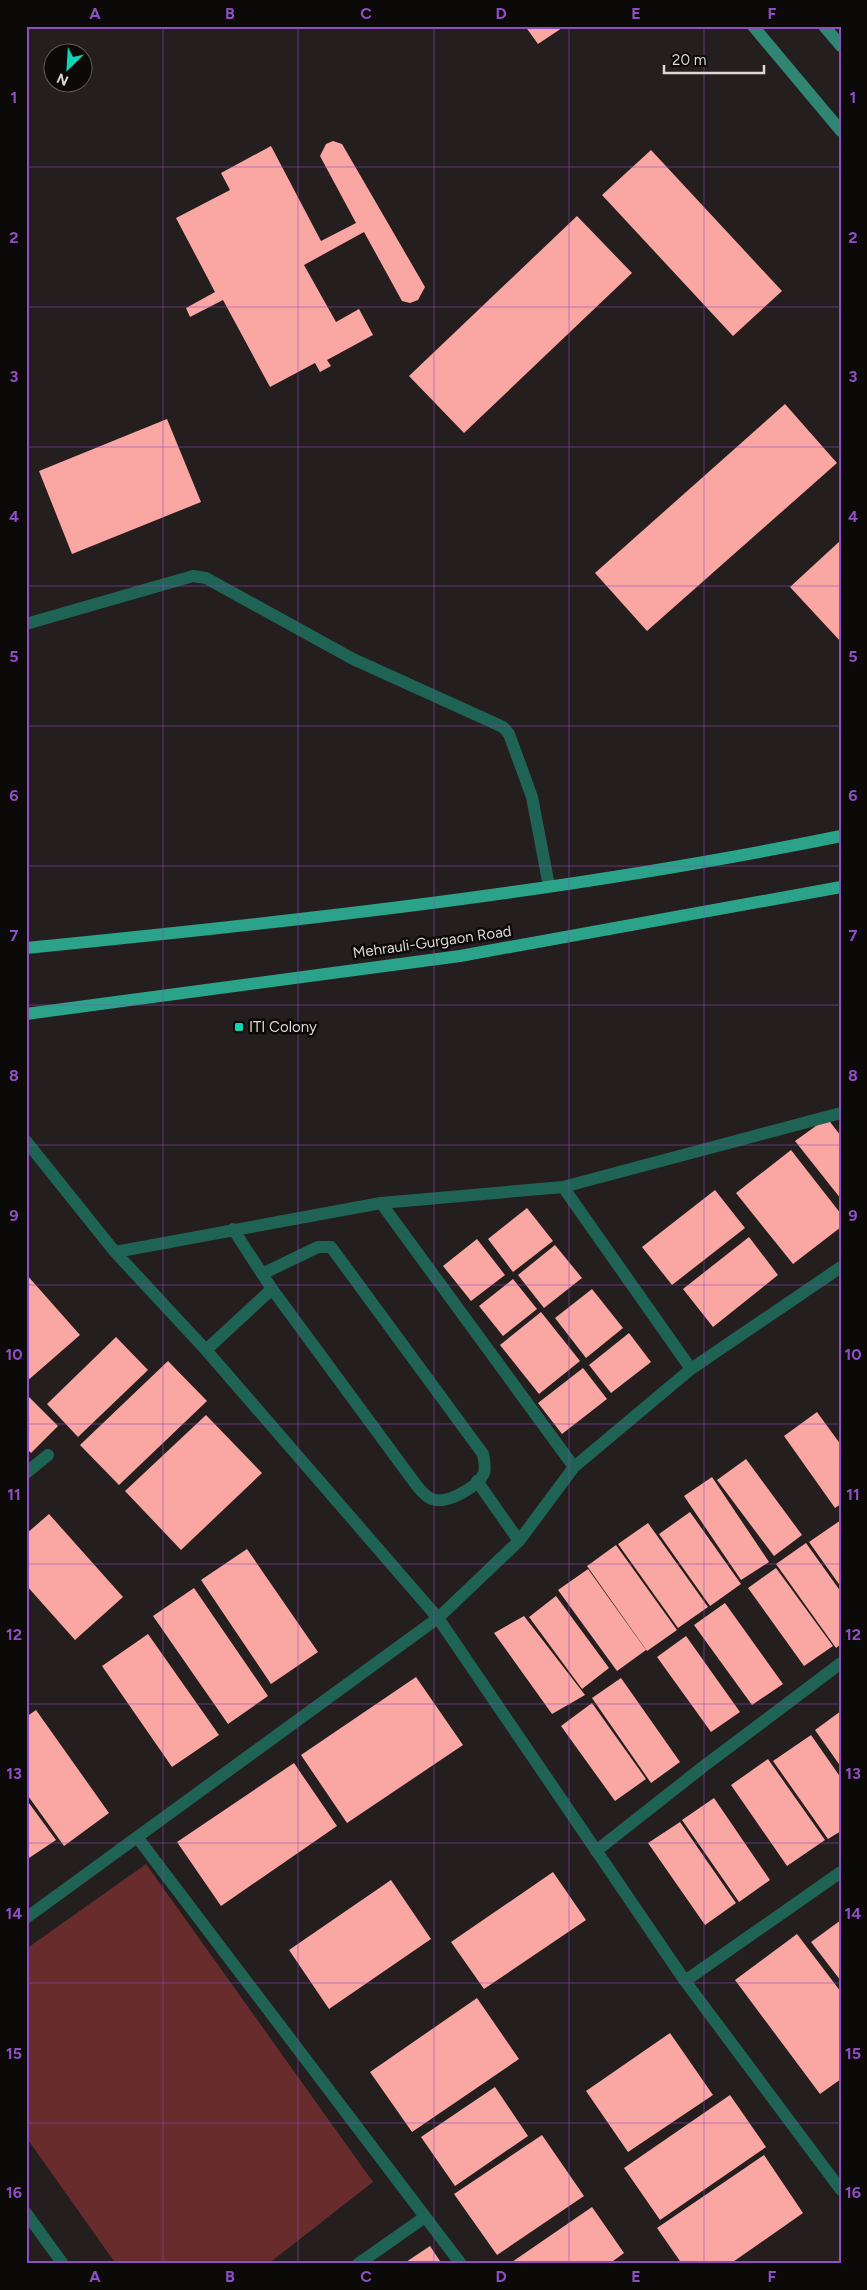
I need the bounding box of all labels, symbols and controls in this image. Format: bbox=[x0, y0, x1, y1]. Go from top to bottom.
text: A bbox=[89, 4, 101, 23]
text: B bbox=[225, 4, 235, 23]
text: C bbox=[360, 4, 372, 23]
text: D bbox=[495, 4, 507, 23]
text: E bbox=[631, 4, 641, 23]
text: F bbox=[768, 4, 777, 23]
north arrow bbox=[42, 42, 92, 92]
scale bar bbox=[664, 42, 764, 74]
text: 20 m bbox=[672, 51, 706, 69]
text: N bbox=[54, 69, 71, 89]
text: 1 bbox=[11, 88, 17, 107]
text: 1 bbox=[850, 88, 856, 107]
text: 2 bbox=[9, 228, 19, 247]
text: 2 bbox=[848, 228, 858, 247]
text: 3 bbox=[10, 367, 19, 386]
text: 3 bbox=[849, 367, 858, 386]
text: 4 bbox=[9, 507, 19, 526]
text: 4 bbox=[848, 507, 858, 526]
text: 5 bbox=[9, 647, 19, 666]
text: 5 bbox=[848, 647, 858, 666]
text: 6 bbox=[9, 786, 19, 805]
text: 6 bbox=[848, 786, 858, 805]
street label: Mehrauli-Gurgaon Road bbox=[352, 922, 512, 962]
text: 7 bbox=[10, 926, 19, 945]
text: 7 bbox=[849, 926, 858, 945]
place label: ITI Colony bbox=[249, 1018, 317, 1036]
marker: ITI Colony bbox=[233, 1021, 245, 1033]
text: 8 bbox=[9, 1066, 19, 1085]
text: 8 bbox=[848, 1066, 858, 1085]
text: 9 bbox=[9, 1206, 19, 1225]
text: 9 bbox=[848, 1206, 858, 1225]
text: 10 bbox=[5, 1345, 23, 1364]
text: 10 bbox=[844, 1345, 862, 1364]
text: 11 bbox=[7, 1485, 21, 1504]
text: 11 bbox=[846, 1485, 860, 1504]
text: 12 bbox=[6, 1625, 22, 1644]
text: 12 bbox=[845, 1625, 861, 1644]
text: 13 bbox=[6, 1764, 22, 1783]
text: 13 bbox=[845, 1764, 861, 1783]
text: 14 bbox=[6, 1904, 22, 1923]
text: 14 bbox=[845, 1904, 861, 1923]
text: 15 bbox=[6, 2044, 22, 2063]
text: 15 bbox=[845, 2044, 861, 2063]
text: 16 bbox=[6, 2183, 22, 2202]
text: 16 bbox=[845, 2183, 861, 2202]
text: A bbox=[89, 2267, 101, 2286]
text: B bbox=[225, 2267, 235, 2286]
text: C bbox=[360, 2267, 372, 2286]
text: D bbox=[495, 2267, 507, 2286]
text: E bbox=[631, 2267, 641, 2286]
text: F bbox=[768, 2267, 777, 2286]

